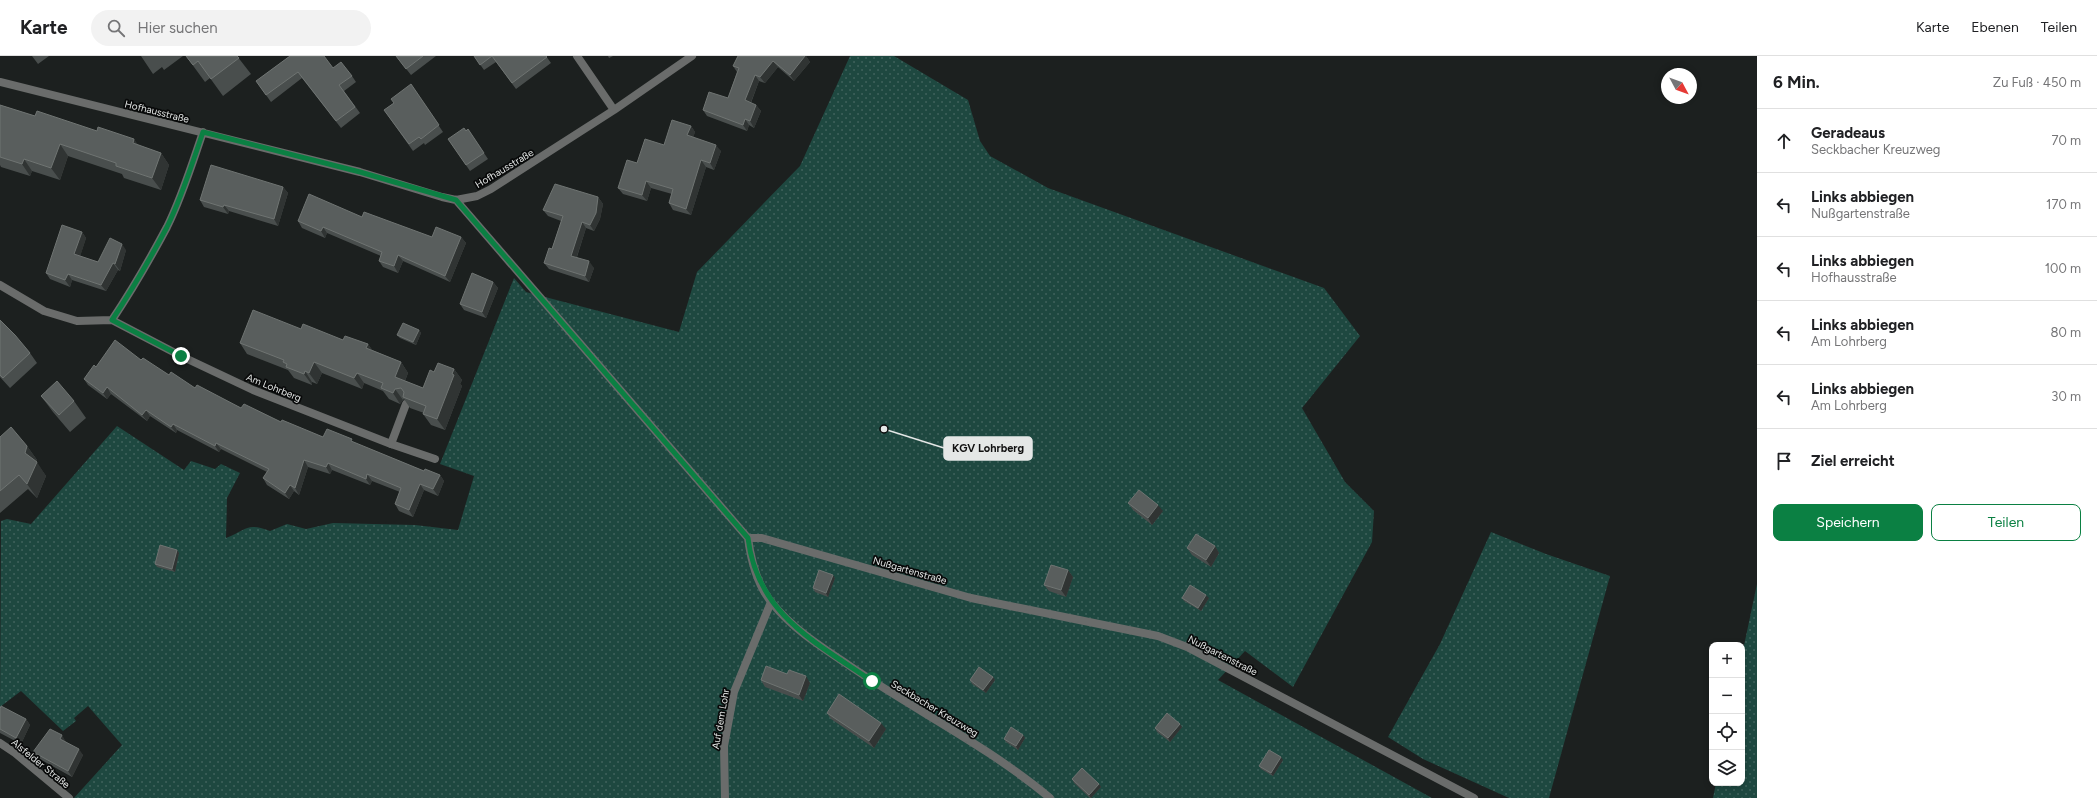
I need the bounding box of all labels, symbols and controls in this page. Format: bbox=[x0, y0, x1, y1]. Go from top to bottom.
search box bbox=[91, 10, 371, 46]
text: Karte bbox=[20, 16, 67, 39]
icon: search bbox=[105, 17, 127, 39]
text: Hier suchen bbox=[137, 19, 218, 37]
text: Karte bbox=[1916, 19, 1949, 36]
text: Ebenen bbox=[1971, 19, 2019, 36]
text: Teilen bbox=[2041, 19, 2077, 36]
north arrow bbox=[1661, 68, 1697, 104]
text: 6 Min. bbox=[1773, 72, 1820, 92]
text: Zu Fuß · 450 m bbox=[1993, 75, 2081, 90]
street label: Hofhausstraße bbox=[123, 97, 191, 126]
text: Geradeaus bbox=[1811, 124, 1885, 142]
icon: ahead bbox=[1773, 130, 1795, 152]
text: 70 m bbox=[2051, 133, 2081, 148]
text: Seckbacher Kreuzweg bbox=[1811, 142, 1940, 157]
street label: Hofhausstraße bbox=[473, 146, 536, 191]
text: Links abbiegen bbox=[1811, 188, 1914, 206]
icon: left bbox=[1773, 194, 1795, 216]
text: 170 m bbox=[2046, 197, 2081, 212]
text: Nußgartenstraße bbox=[1811, 206, 1910, 221]
text: Links abbiegen bbox=[1811, 252, 1914, 270]
icon: left bbox=[1773, 258, 1795, 280]
text: 100 m bbox=[2045, 261, 2081, 276]
text: Hofhausstraße bbox=[1811, 270, 1897, 285]
text: Links abbiegen bbox=[1811, 316, 1914, 334]
icon: left bbox=[1773, 322, 1795, 344]
text: 80 m bbox=[2050, 325, 2081, 340]
text: Am Lohrberg bbox=[1811, 334, 1887, 349]
route end bbox=[172, 347, 190, 365]
street label: Am Lohrberg bbox=[244, 371, 303, 404]
text: Links abbiegen bbox=[1811, 380, 1914, 398]
icon: left bbox=[1773, 386, 1795, 408]
text: 30 m bbox=[2051, 389, 2081, 404]
text: Am Lohrberg bbox=[1811, 398, 1887, 413]
callout: KGV Lohrberg bbox=[944, 437, 1032, 460]
text: KGV Lohrberg bbox=[952, 442, 1024, 455]
icon: arrive bbox=[1773, 450, 1795, 472]
text: Ziel erreicht bbox=[1811, 452, 1895, 470]
button: Speichern bbox=[1773, 504, 1923, 541]
button: Teilen bbox=[1931, 504, 2081, 541]
street label: Nußgartenstraße bbox=[871, 554, 949, 587]
street label: Nußgartenstraße bbox=[1186, 632, 1260, 679]
map controls bbox=[1709, 642, 1745, 786]
button: + bbox=[1709, 642, 1745, 678]
route start bbox=[863, 672, 881, 690]
street label: Seckbacher Kreuzweg bbox=[889, 677, 981, 740]
button: − bbox=[1709, 678, 1745, 714]
street label: Auf dem Lohr bbox=[709, 687, 732, 750]
button: locate bbox=[1709, 714, 1745, 750]
street label: Alsfelder Straße bbox=[9, 736, 73, 791]
button: layers bbox=[1709, 750, 1745, 786]

